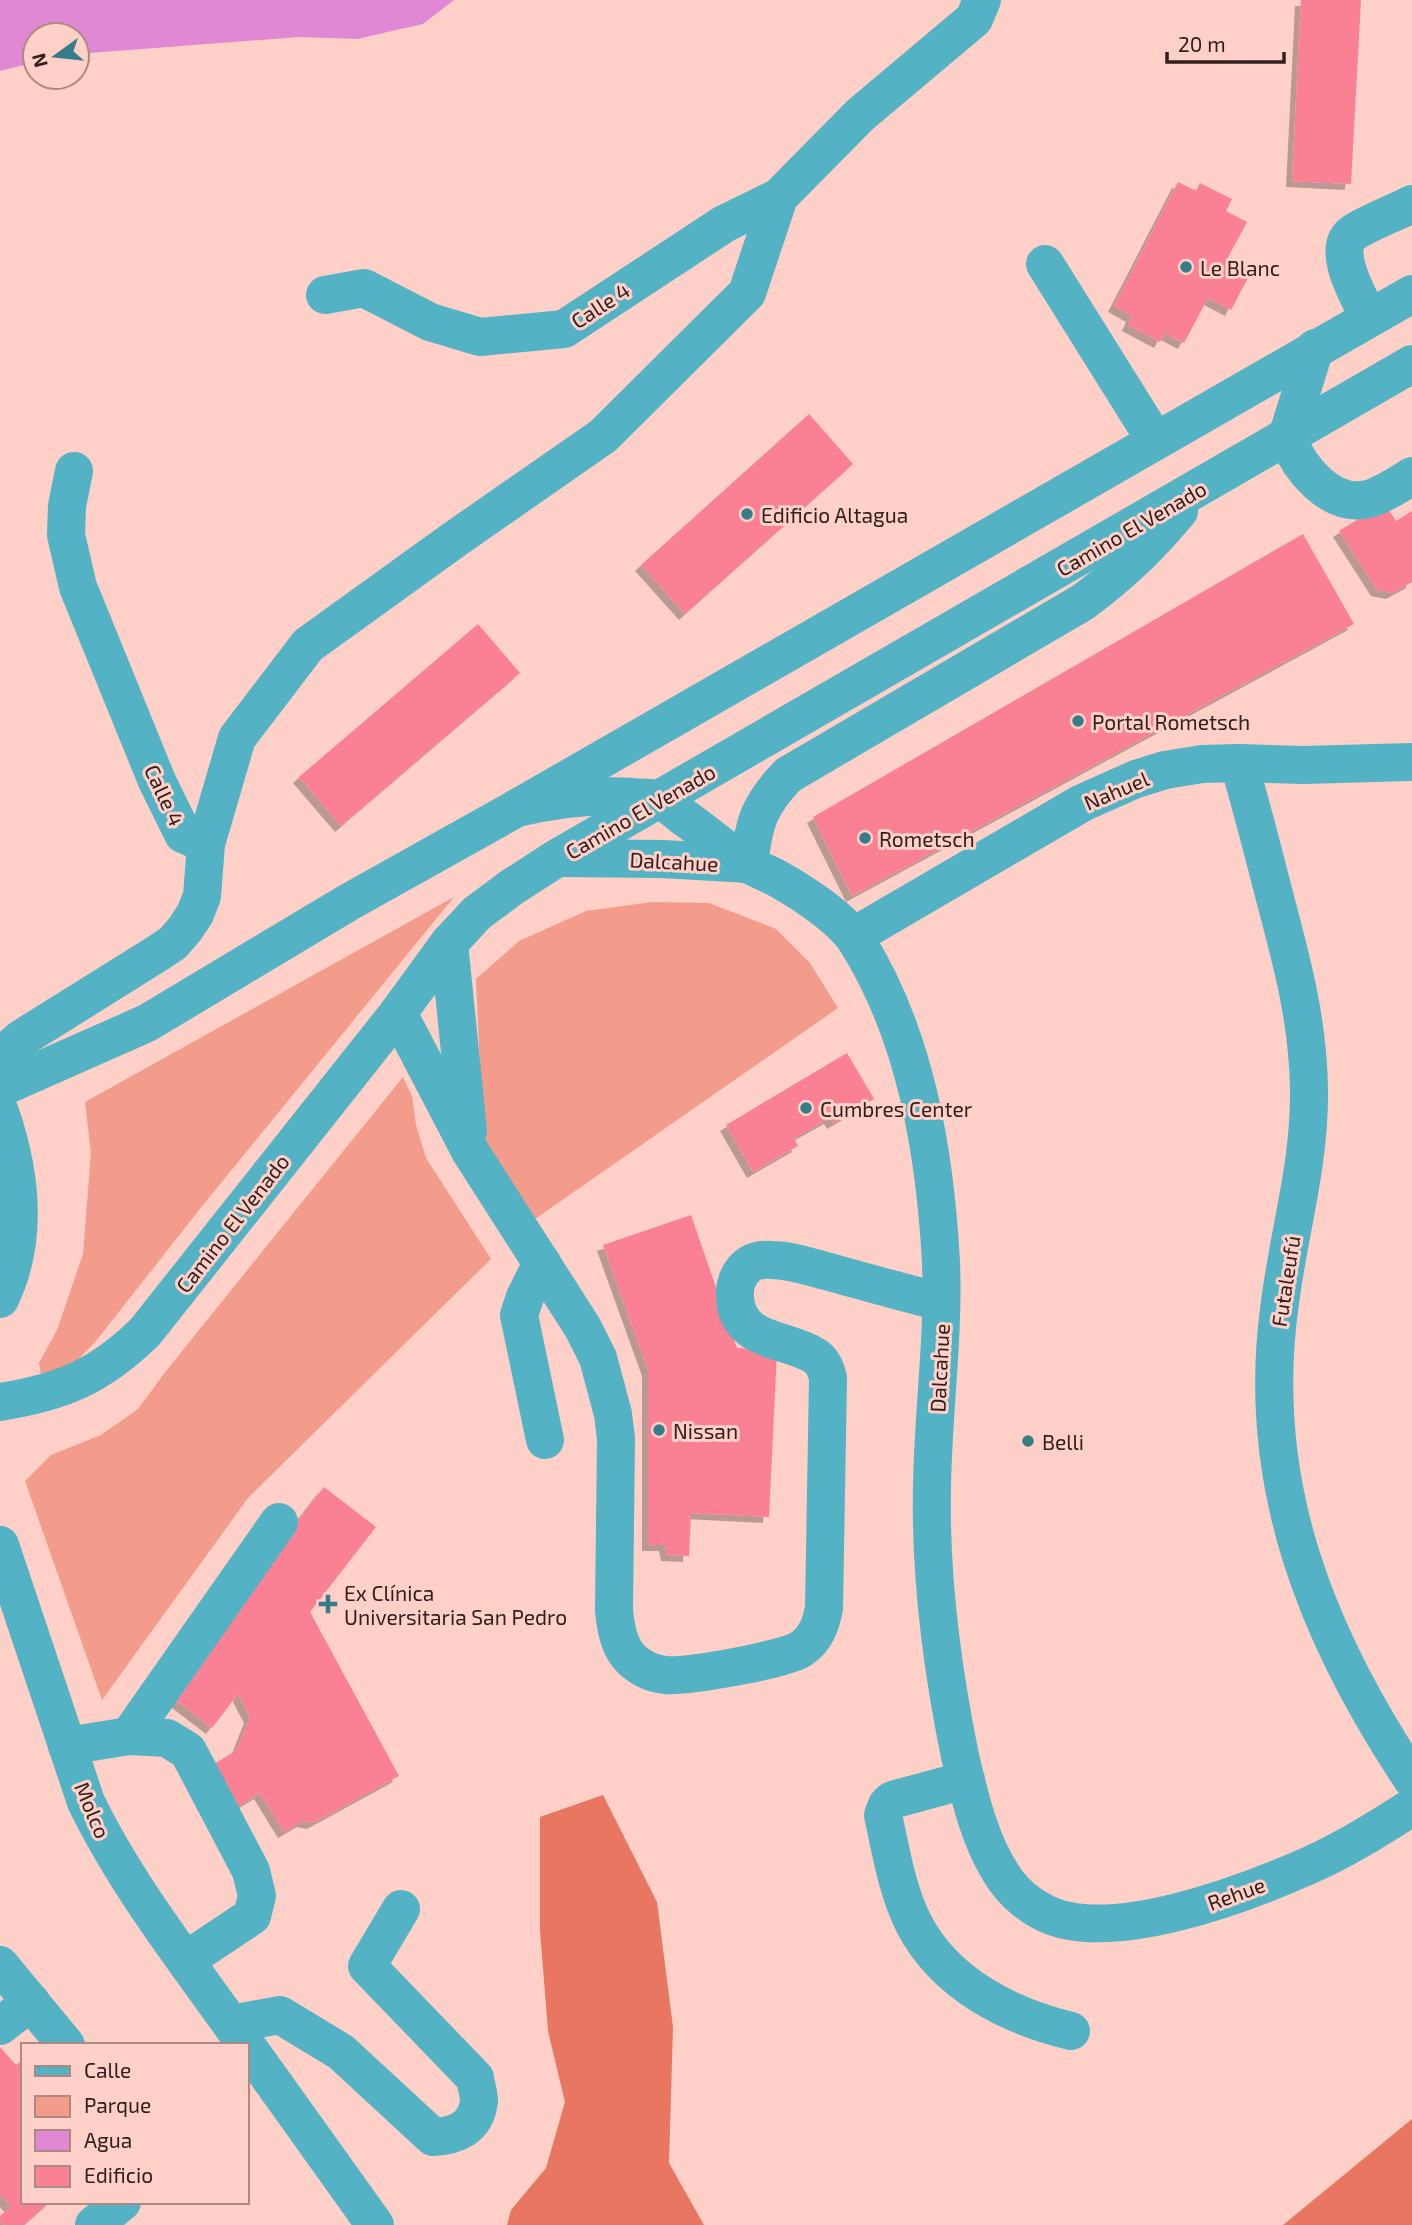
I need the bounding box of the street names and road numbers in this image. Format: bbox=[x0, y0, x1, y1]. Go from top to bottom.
street label: Calle 4 bbox=[566, 277, 634, 333]
street label: Camino El Venado bbox=[1052, 475, 1210, 581]
street label: Camino El Venado bbox=[561, 758, 719, 864]
street label: Calle 4 bbox=[140, 760, 190, 830]
street label: Nahuel bbox=[1080, 765, 1153, 815]
street label: Dalcahue bbox=[629, 846, 719, 876]
street label: Camino El Venado bbox=[170, 1149, 294, 1297]
street label: Futaleufú bbox=[1265, 1234, 1305, 1328]
street label: Dalcahue bbox=[924, 1323, 954, 1413]
street label: Molco bbox=[70, 1778, 116, 1842]
street label: Rehue bbox=[1204, 1871, 1268, 1915]

